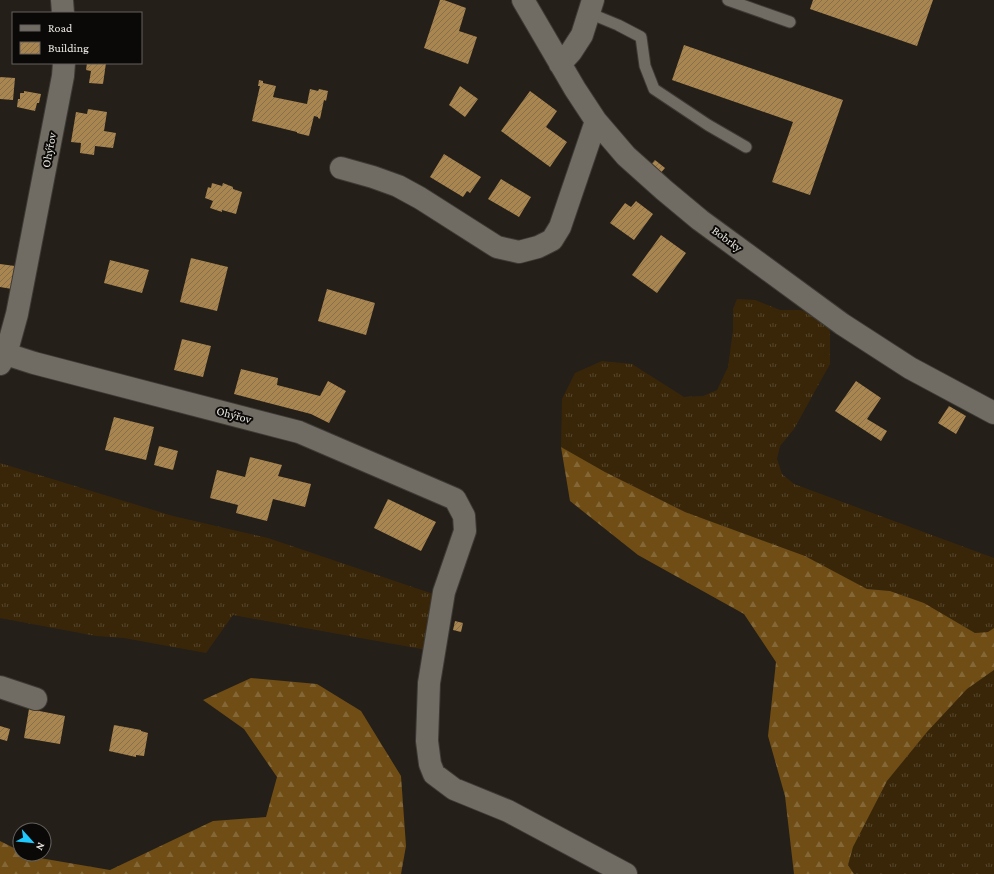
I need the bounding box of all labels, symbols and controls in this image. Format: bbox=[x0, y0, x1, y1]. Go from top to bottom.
legend bbox=[12, 12, 142, 64]
text: Road bbox=[48, 21, 73, 35]
text: Building bbox=[48, 41, 89, 55]
street label: Ohýřov bbox=[39, 131, 59, 169]
street label: Bobrky bbox=[709, 223, 745, 255]
street label: Ohýřov bbox=[215, 404, 253, 426]
north arrow bbox=[12, 822, 52, 862]
text: N bbox=[34, 840, 48, 853]

